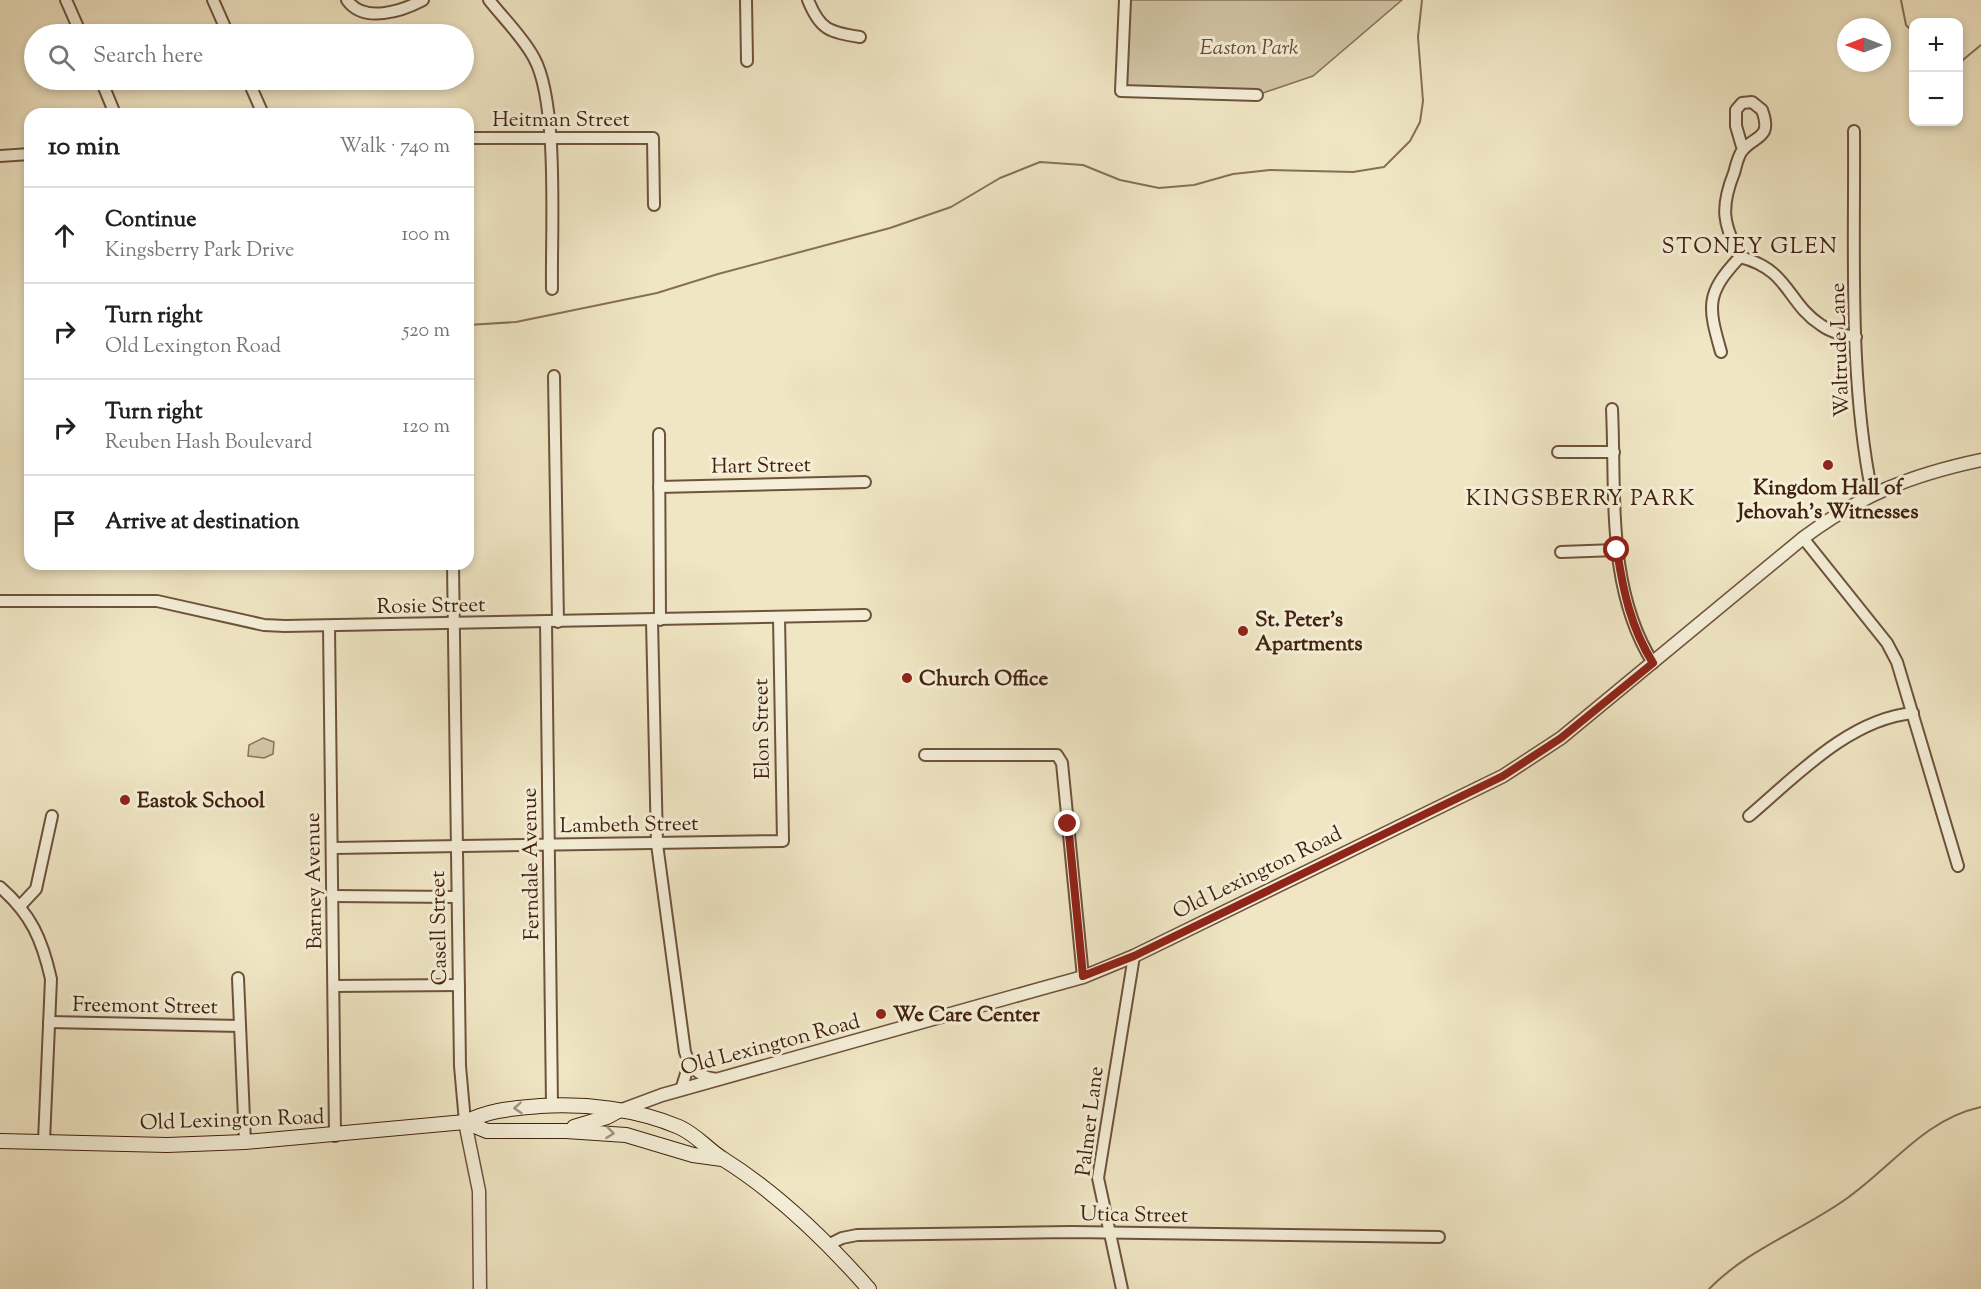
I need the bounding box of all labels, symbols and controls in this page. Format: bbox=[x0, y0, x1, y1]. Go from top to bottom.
north arrow bbox=[1837, 18, 1891, 72]
map controls bbox=[1909, 18, 1963, 126]
button: + bbox=[1909, 18, 1963, 72]
search box bbox=[24, 24, 474, 90]
park label: Easton Park bbox=[1200, 34, 1299, 64]
icon: search bbox=[45, 41, 78, 74]
text: Search here bbox=[93, 41, 203, 73]
button: − bbox=[1909, 72, 1963, 126]
street label: Heitman Street bbox=[492, 106, 630, 136]
text: 10 min bbox=[48, 129, 120, 166]
text: Walk · 740 m bbox=[340, 133, 450, 162]
text: Continue bbox=[105, 205, 196, 237]
icon: ahead bbox=[48, 219, 81, 252]
text: 100 m bbox=[401, 221, 450, 250]
district label: STONEY GLEN bbox=[1662, 232, 1838, 264]
text: Kingsberry Park Drive bbox=[105, 237, 294, 266]
street label: Waltrude Lane bbox=[1824, 282, 1858, 418]
text: Turn right bbox=[105, 301, 202, 333]
icon: right bbox=[48, 315, 81, 348]
text: 520 m bbox=[402, 317, 450, 346]
text: Old Lexington Road bbox=[105, 333, 281, 362]
text: Turn right bbox=[105, 397, 202, 429]
icon: right bbox=[48, 411, 81, 444]
text: 120 m bbox=[402, 413, 450, 442]
text: Reuben Hash Boulevard bbox=[105, 429, 312, 458]
street label: Hart Street bbox=[711, 451, 811, 483]
marker: Kingdom Hall of Jehovah’s Witnesses bbox=[1821, 458, 1835, 472]
place label: Kingdom Hall of Jehovah’s Witnesses bbox=[1736, 474, 1918, 528]
district label: KINGSBERRY PARK bbox=[1466, 484, 1696, 516]
icon: arrive bbox=[48, 507, 81, 540]
text: Arrive at destination bbox=[105, 507, 300, 539]
route start bbox=[1603, 536, 1629, 562]
street label: Rosie Street bbox=[377, 591, 486, 623]
place label: St. Peter's Apartments bbox=[1255, 606, 1363, 660]
marker: St. Peter's Apartments bbox=[1236, 624, 1250, 638]
place label: Church Office bbox=[919, 665, 1049, 695]
marker: Church Office bbox=[900, 671, 914, 685]
street label: Elon Street bbox=[747, 678, 779, 780]
place label: Eastok School bbox=[137, 787, 265, 817]
street label: Ferndale Avenue bbox=[516, 787, 548, 941]
marker: Eastok School bbox=[118, 793, 132, 807]
street label: Lambeth Street bbox=[559, 810, 699, 842]
route end bbox=[1054, 810, 1080, 836]
street label: Barney Avenue bbox=[299, 812, 331, 950]
street label: Old Lexington Road bbox=[1168, 820, 1348, 928]
street label: Casell Street bbox=[424, 870, 456, 986]
street label: Freemont Street bbox=[72, 991, 218, 1023]
place label: We Care Center bbox=[893, 1001, 1040, 1031]
street label: Old Lexington Road bbox=[677, 1007, 864, 1084]
marker: We Care Center bbox=[874, 1007, 888, 1021]
street label: Palmer Lane bbox=[1069, 1064, 1113, 1178]
one-way arrow bbox=[514, 1101, 523, 1114]
street label: Old Lexington Road bbox=[139, 1103, 325, 1139]
one-way arrow bbox=[605, 1126, 615, 1139]
street label: Utica Street bbox=[1080, 1200, 1188, 1232]

